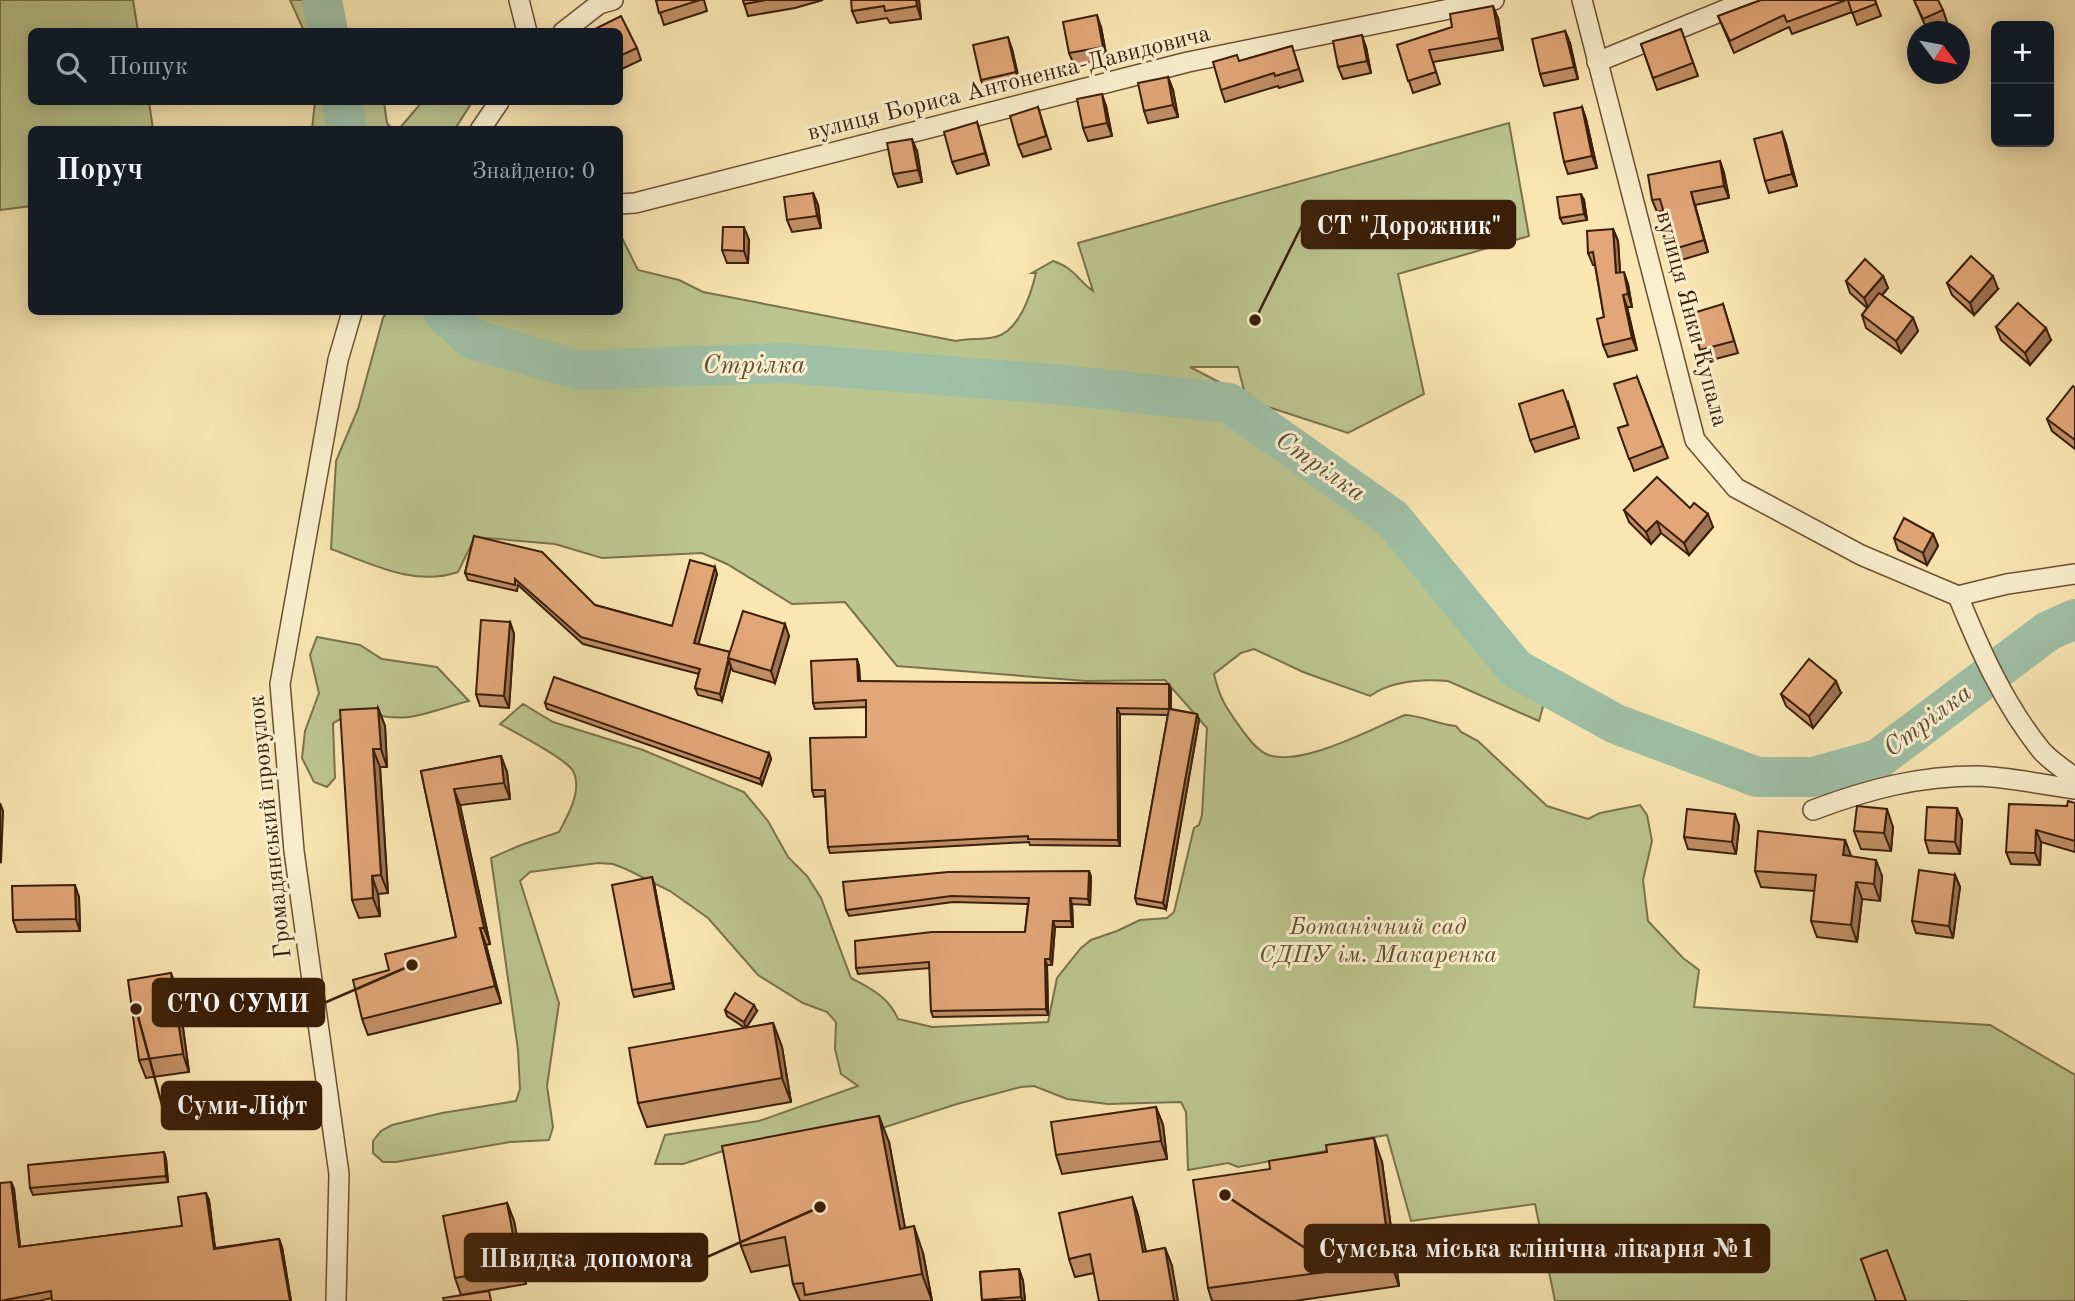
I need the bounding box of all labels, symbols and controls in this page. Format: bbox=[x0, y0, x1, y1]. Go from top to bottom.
north arrow bbox=[1907, 21, 1970, 84]
map controls bbox=[1991, 21, 2054, 147]
button: + bbox=[1991, 21, 2054, 84]
street label: вулиця Бориса Антоненка-Давидовича bbox=[805, 22, 1213, 146]
search box bbox=[28, 28, 623, 105]
icon: search bbox=[52, 48, 90, 86]
text: Пошук bbox=[108, 54, 188, 80]
button: − bbox=[1991, 84, 2054, 147]
text: Поруч bbox=[56, 156, 143, 186]
text: Знайдено: 0 bbox=[472, 160, 595, 183]
callout: СТ "Дорожник" bbox=[1302, 201, 1515, 248]
street label: вулиця Янки Купала bbox=[1651, 209, 1731, 430]
text: СТ "Дорожник" bbox=[1316, 214, 1502, 240]
water label: Стрілка bbox=[703, 353, 805, 379]
water label: Стрілка bbox=[1270, 427, 1370, 507]
water label: Стрілка bbox=[1879, 680, 1977, 762]
street label: Громадянський провулок bbox=[245, 694, 297, 960]
park label: Ботанічний сад СДПУ ім. Макаренка bbox=[1259, 916, 1497, 968]
callout: СТО СУМИ bbox=[153, 979, 324, 1026]
text: СТО СУМИ bbox=[166, 992, 310, 1018]
callout: Суми-Ліфт bbox=[162, 1082, 321, 1129]
text: Суми-Ліфт bbox=[176, 1094, 308, 1121]
callout: Сумська міська клінічна лікарня №1 bbox=[1305, 1225, 1769, 1272]
callout: Швидка допомога bbox=[465, 1234, 707, 1281]
text: Сумська міська клінічна лікарня №1 bbox=[1319, 1237, 1755, 1263]
text: Швидка допомога bbox=[479, 1247, 693, 1273]

